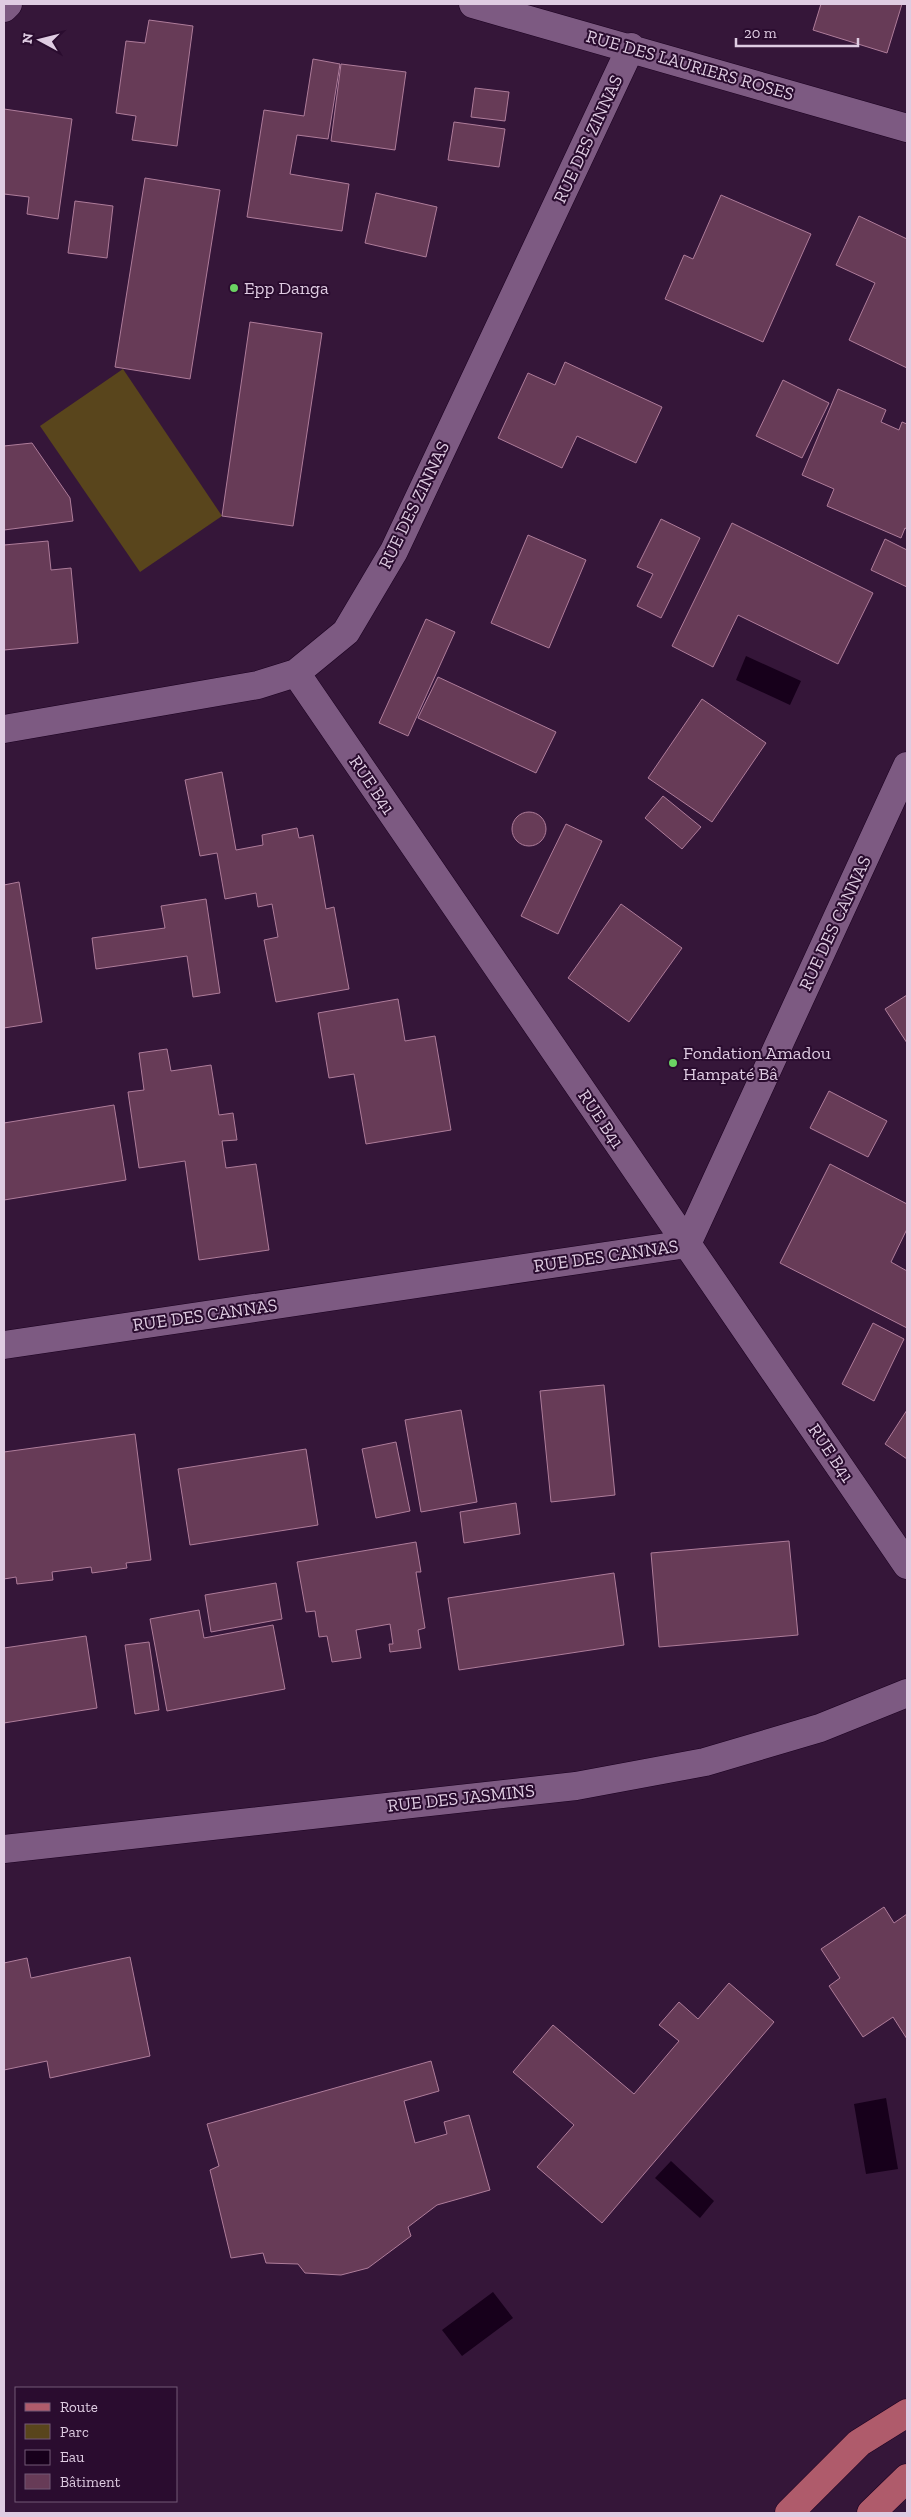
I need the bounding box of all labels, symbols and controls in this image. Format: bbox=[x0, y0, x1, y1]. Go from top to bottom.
north arrow bbox=[15, 15, 65, 65]
scale bar bbox=[736, 15, 858, 47]
text: 20 m bbox=[744, 24, 777, 42]
street label: RUE DES LAURIERS ROSES bbox=[584, 25, 796, 105]
text: N bbox=[19, 32, 37, 45]
street label: RUE DES ZINNAS bbox=[549, 71, 627, 207]
place label: Epp Danga bbox=[244, 277, 329, 299]
marker: Epp Danga bbox=[228, 282, 240, 294]
street label: RUE DES ZINNAS bbox=[374, 438, 454, 572]
street label: RUE B41 bbox=[344, 751, 400, 819]
street label: RUE DES CANNAS bbox=[794, 852, 876, 994]
place label: Fondation Amadou Hampaté Bâ bbox=[683, 1042, 831, 1085]
marker: Fondation Amadou Hampaté Bâ bbox=[667, 1057, 679, 1069]
street label: RUE B41 bbox=[573, 1085, 629, 1153]
street label: RUE DES CANNAS bbox=[532, 1235, 680, 1277]
street label: RUE DES CANNAS bbox=[131, 1294, 279, 1336]
street label: RUE B41 bbox=[803, 1419, 859, 1487]
street label: RUE DES JASMINS bbox=[386, 1779, 536, 1817]
legend bbox=[15, 2387, 178, 2502]
text: Route bbox=[60, 2398, 98, 2416]
text: Parc bbox=[60, 2423, 89, 2441]
text: Eau bbox=[60, 2448, 85, 2466]
text: Bâtiment bbox=[60, 2473, 121, 2491]

